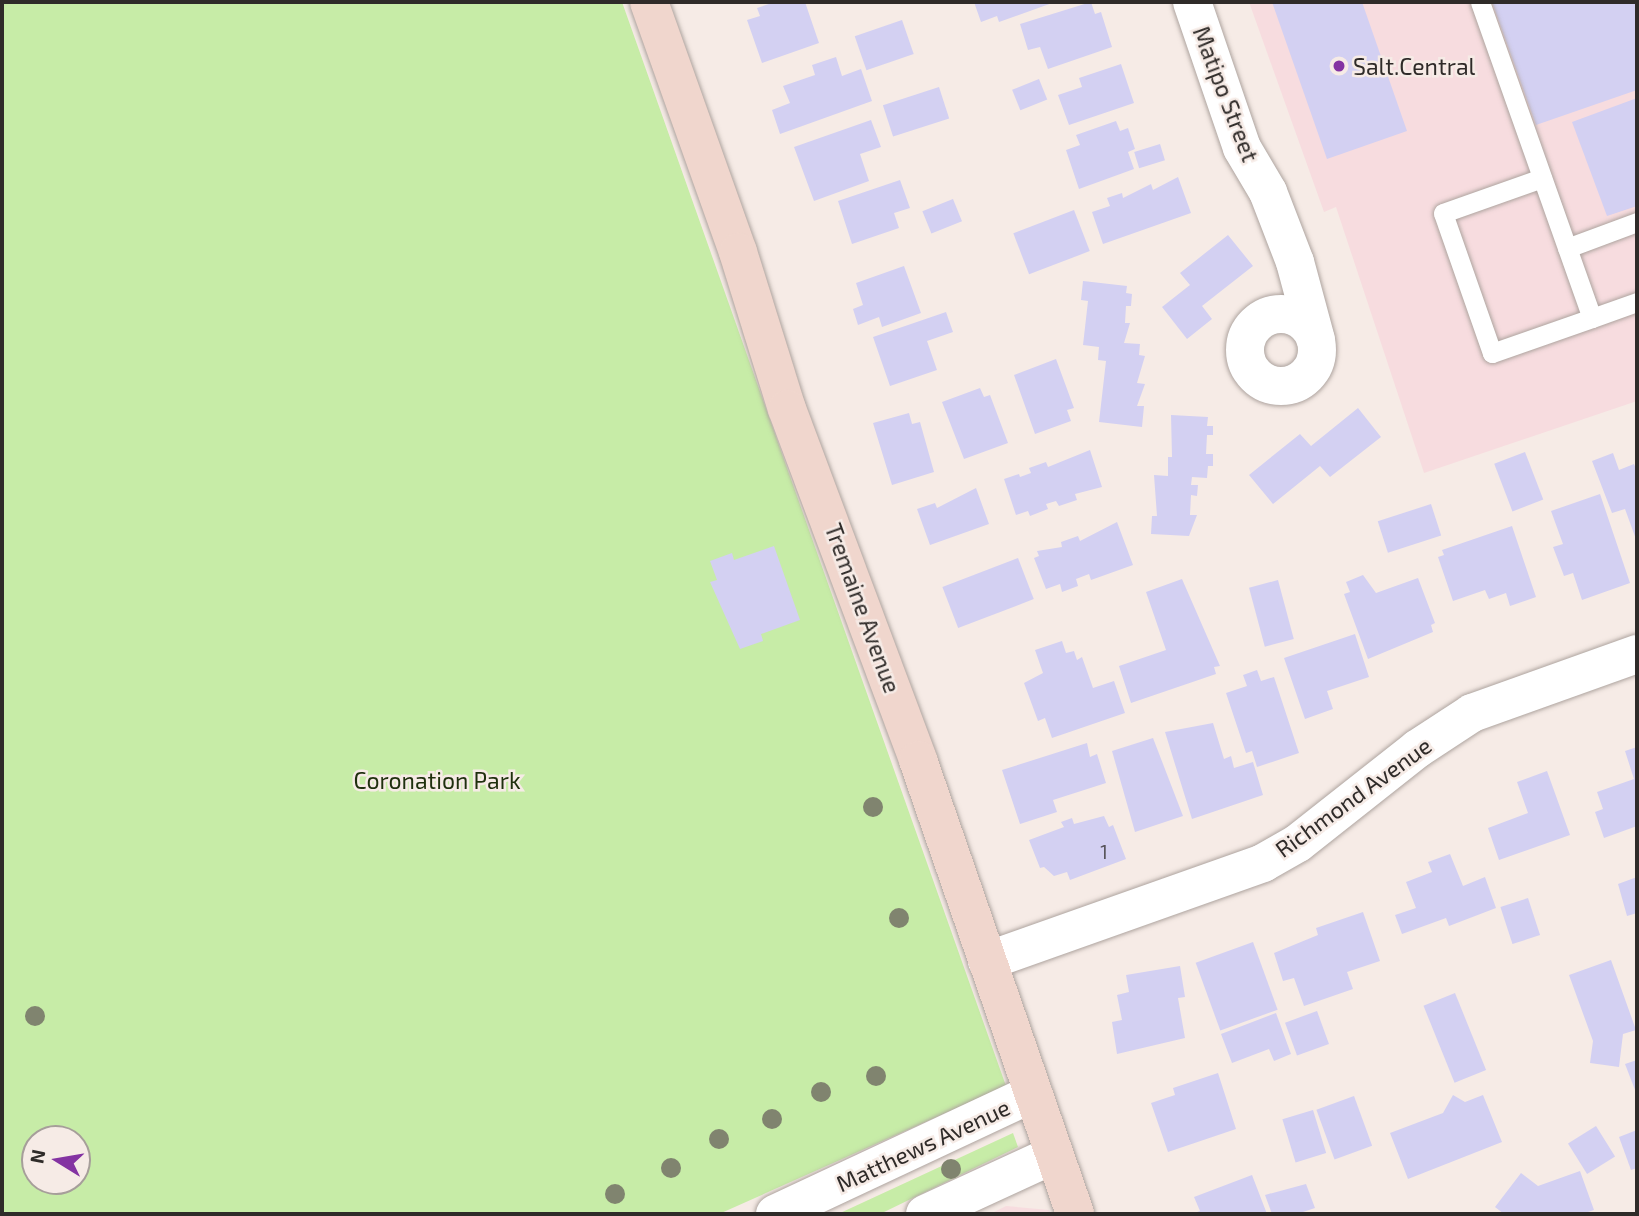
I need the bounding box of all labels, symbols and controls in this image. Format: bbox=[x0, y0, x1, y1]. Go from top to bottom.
street label: Matipo Street bbox=[1188, 22, 1264, 166]
place label: Salt.Central bbox=[1353, 52, 1475, 80]
marker: Salt.Central bbox=[1331, 58, 1347, 74]
street label: Tremaine Avenue bbox=[819, 519, 907, 697]
street label: Richmond Avenue bbox=[1269, 731, 1437, 863]
park label: Coronation Park bbox=[353, 766, 521, 794]
house number: 1 bbox=[1100, 841, 1108, 863]
street label: Matthews Avenue bbox=[832, 1093, 1014, 1197]
north arrow bbox=[21, 1125, 91, 1195]
text: N bbox=[24, 1147, 49, 1165]

